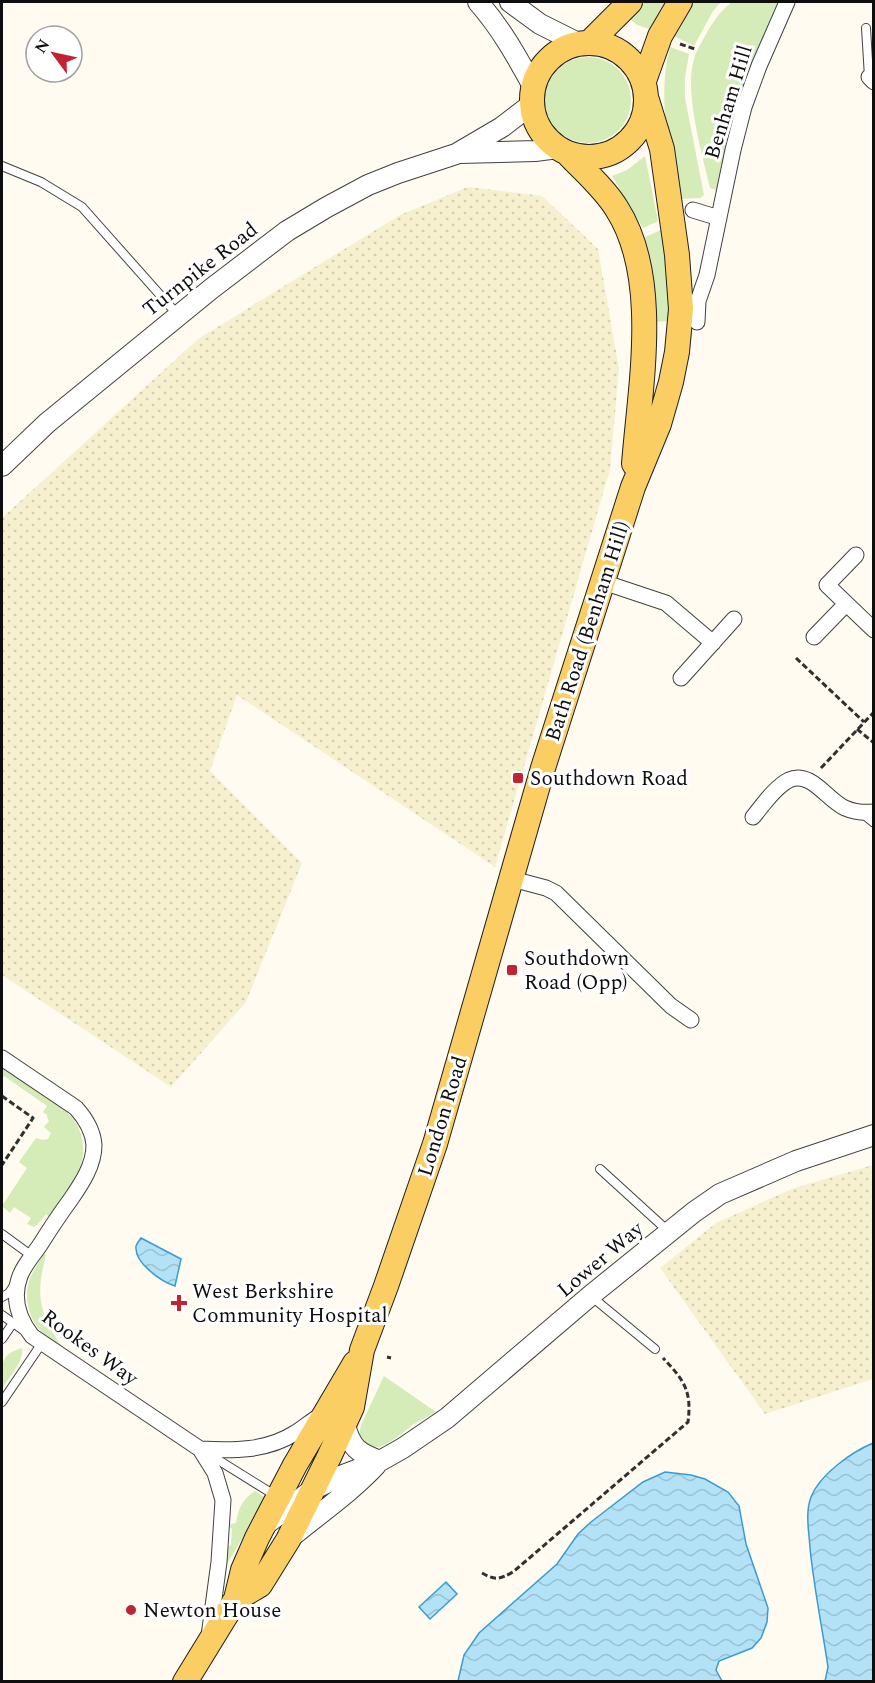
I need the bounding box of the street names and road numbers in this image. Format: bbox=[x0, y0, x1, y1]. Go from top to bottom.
street label: Benham Hill bbox=[696, 41, 762, 163]
street label: Turnpike Road bbox=[136, 214, 265, 325]
street label: Bath Road (Benham Hill) bbox=[537, 517, 639, 746]
street label: London Road bbox=[409, 1052, 476, 1181]
street label: Lower Way bbox=[550, 1213, 652, 1306]
street label: Rookes Way bbox=[34, 1302, 145, 1394]

